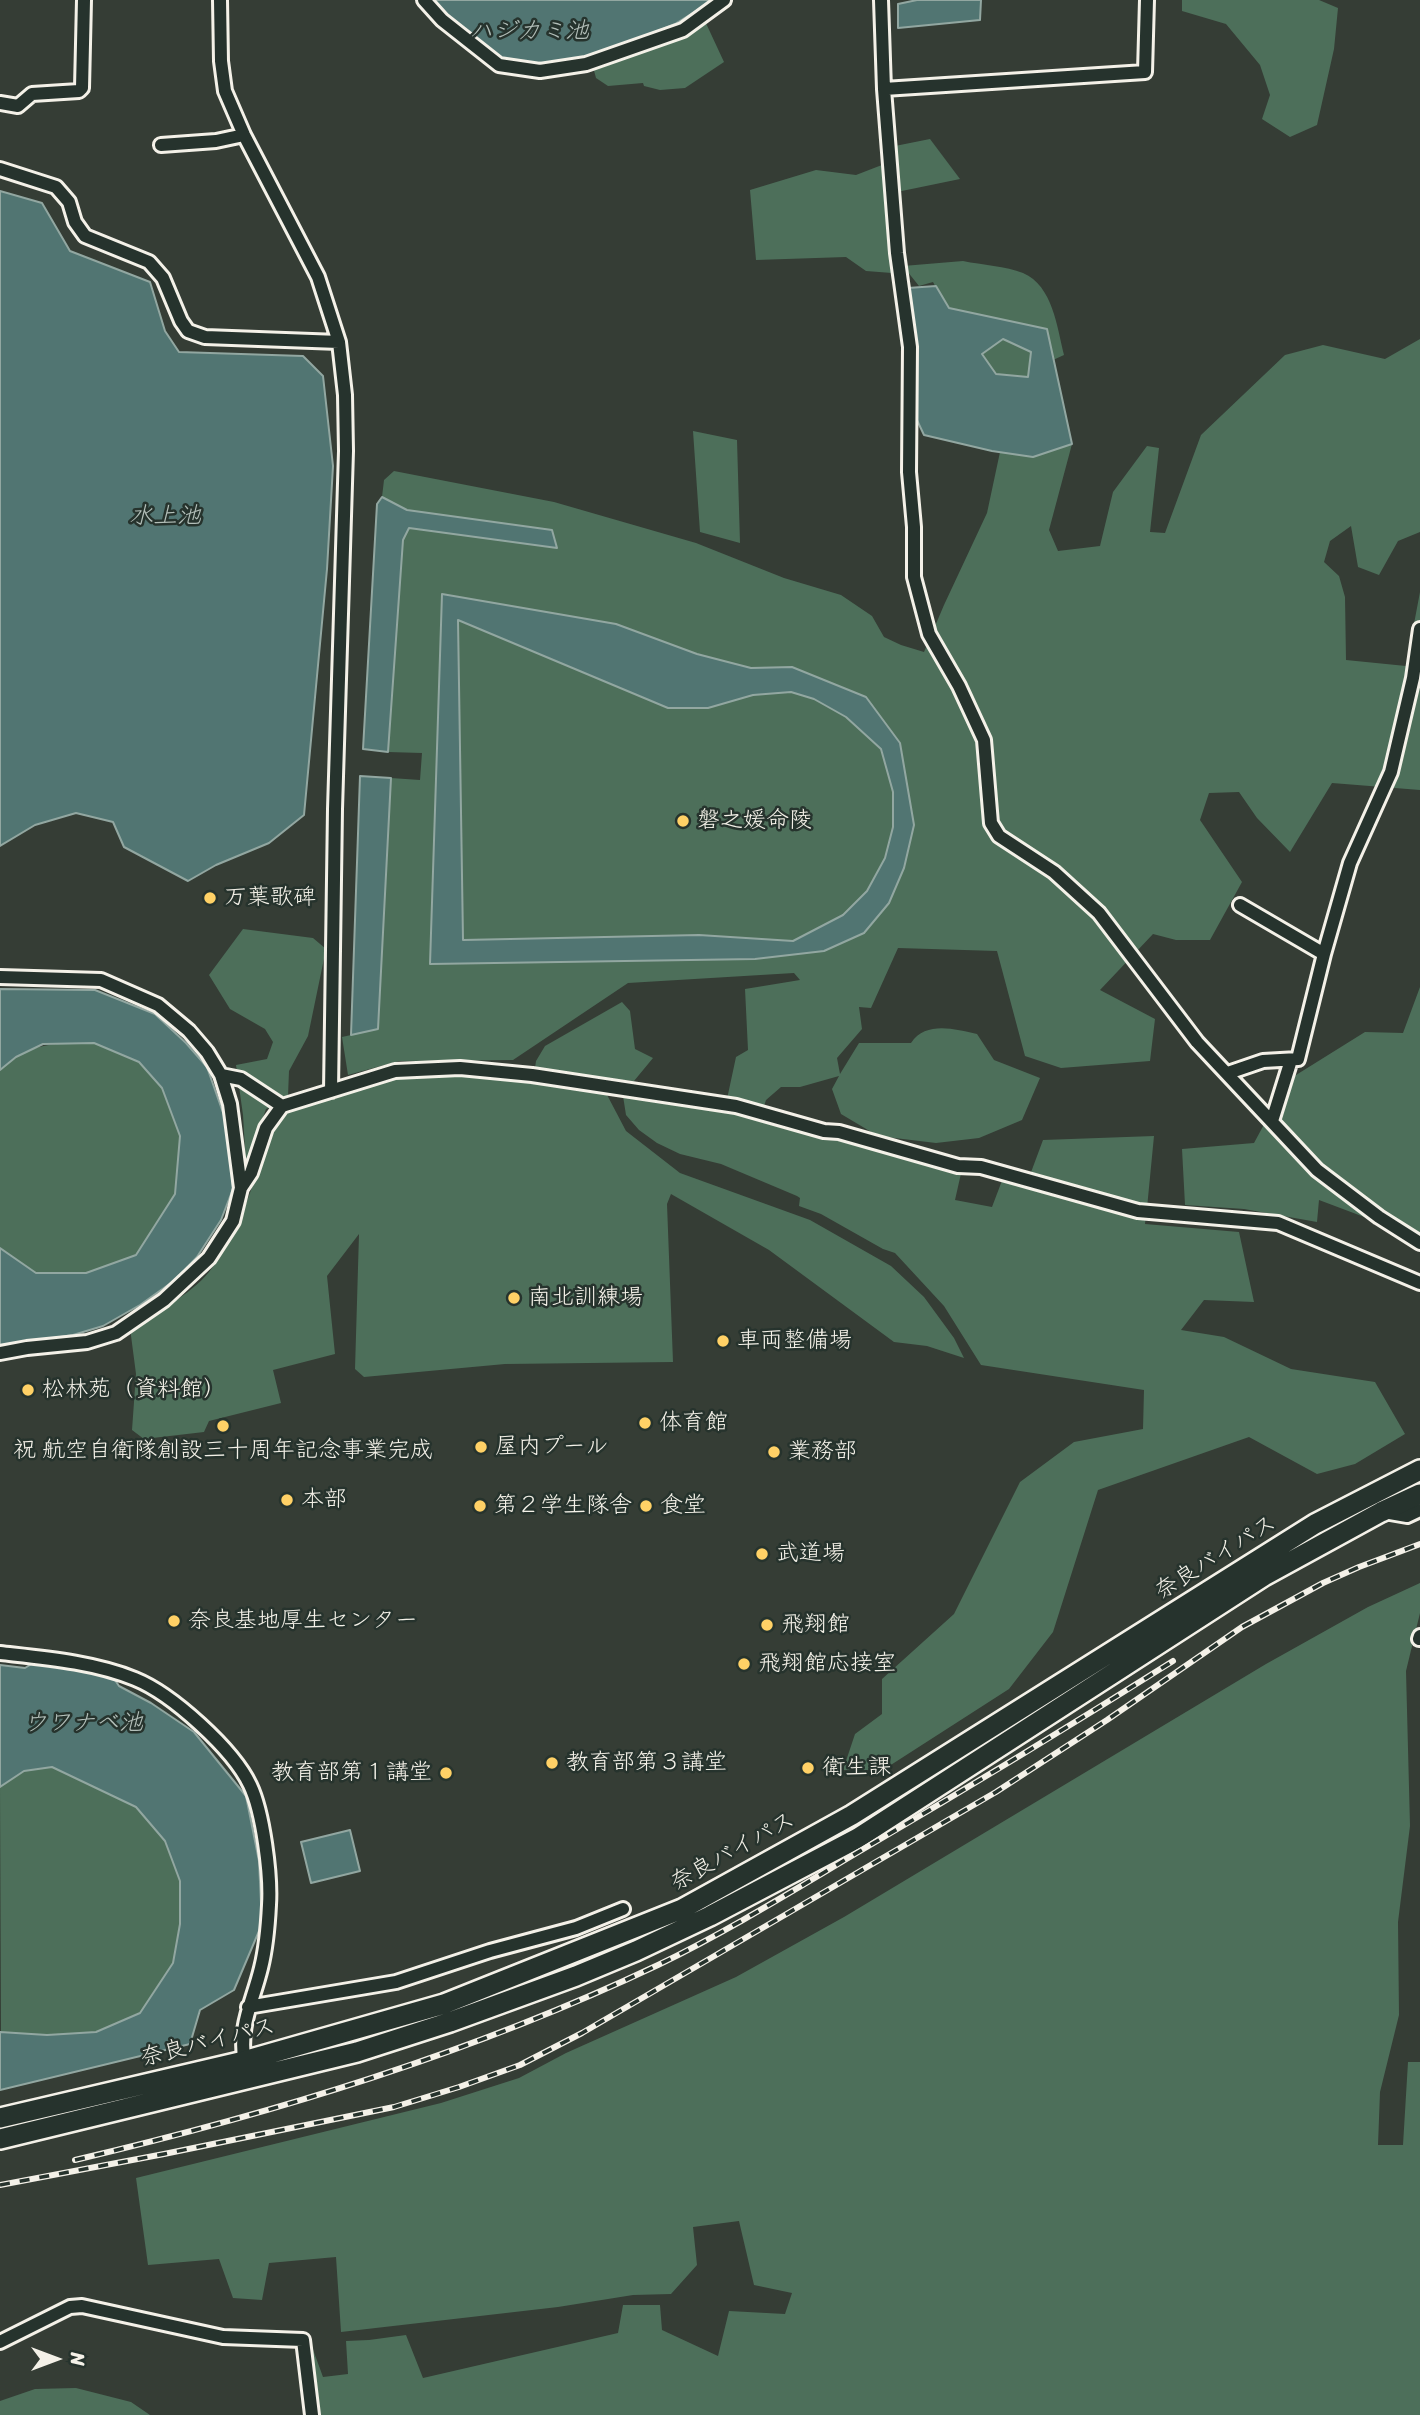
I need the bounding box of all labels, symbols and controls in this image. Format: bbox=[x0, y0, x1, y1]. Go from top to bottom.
water label: ハジカミ池 bbox=[469, 18, 589, 46]
water label: 水上池 bbox=[129, 503, 201, 531]
place label: 磐之媛命陵 bbox=[697, 807, 812, 835]
marker: 磐之媛命陵 bbox=[675, 813, 691, 829]
place label: 万葉歌碑 bbox=[224, 884, 316, 912]
marker: 万葉歌碑 bbox=[202, 890, 218, 906]
place label: 南北訓練場 bbox=[528, 1284, 643, 1312]
marker: 南北訓練場 bbox=[506, 1290, 522, 1306]
place label: 車両整備場 bbox=[737, 1327, 852, 1355]
marker: 車両整備場 bbox=[715, 1333, 731, 1349]
place label: 松林苑（資料館） bbox=[42, 1376, 226, 1404]
marker: 松林苑（資料館） bbox=[20, 1382, 36, 1398]
place label: 体育館 bbox=[659, 1409, 728, 1437]
marker: 体育館 bbox=[637, 1415, 653, 1431]
marker: 祝 航空自衛隊創設三十周年記念事業完成 bbox=[215, 1418, 231, 1434]
place label: 屋内プール bbox=[495, 1433, 609, 1461]
place label: 祝 航空自衛隊創設三十周年記念事業完成 bbox=[13, 1437, 433, 1465]
place label: 業務部 bbox=[788, 1438, 857, 1466]
marker: 屋内プール bbox=[473, 1439, 489, 1455]
marker: 業務部 bbox=[766, 1444, 782, 1460]
place label: 本部 bbox=[301, 1486, 347, 1514]
marker: 本部 bbox=[279, 1492, 295, 1508]
place label: 第２学生隊舎 bbox=[494, 1492, 632, 1520]
place label: 食堂 bbox=[660, 1492, 706, 1520]
marker: 第２学生隊舎 bbox=[472, 1498, 488, 1514]
marker: 食堂 bbox=[638, 1498, 654, 1514]
street label: 奈良バイパス bbox=[1150, 1510, 1282, 1606]
place label: 武道場 bbox=[776, 1540, 845, 1568]
marker: 武道場 bbox=[754, 1546, 770, 1562]
place label: 奈良基地厚生センター bbox=[188, 1607, 418, 1635]
place label: 飛翔館 bbox=[781, 1611, 850, 1639]
marker: 奈良基地厚生センター bbox=[166, 1613, 182, 1629]
marker: 飛翔館 bbox=[759, 1617, 775, 1633]
place label: 飛翔館応接室 bbox=[758, 1650, 896, 1678]
marker: 飛翔館応接室 bbox=[736, 1656, 752, 1672]
water label: ウワナベ池 bbox=[23, 1710, 143, 1738]
place label: 教育部第３講堂 bbox=[566, 1749, 727, 1777]
place label: 衛生課 bbox=[822, 1754, 891, 1782]
marker: 教育部第３講堂 bbox=[544, 1755, 560, 1771]
place label: 教育部第１講堂 bbox=[271, 1759, 432, 1787]
marker: 衛生課 bbox=[800, 1760, 816, 1776]
marker: 教育部第１講堂 bbox=[438, 1765, 454, 1781]
street label: 奈良バイパス bbox=[666, 1806, 800, 1898]
street label: 奈良バイパス bbox=[138, 2013, 278, 2073]
north arrow bbox=[21, 2324, 91, 2394]
text: N bbox=[61, 2352, 94, 2366]

